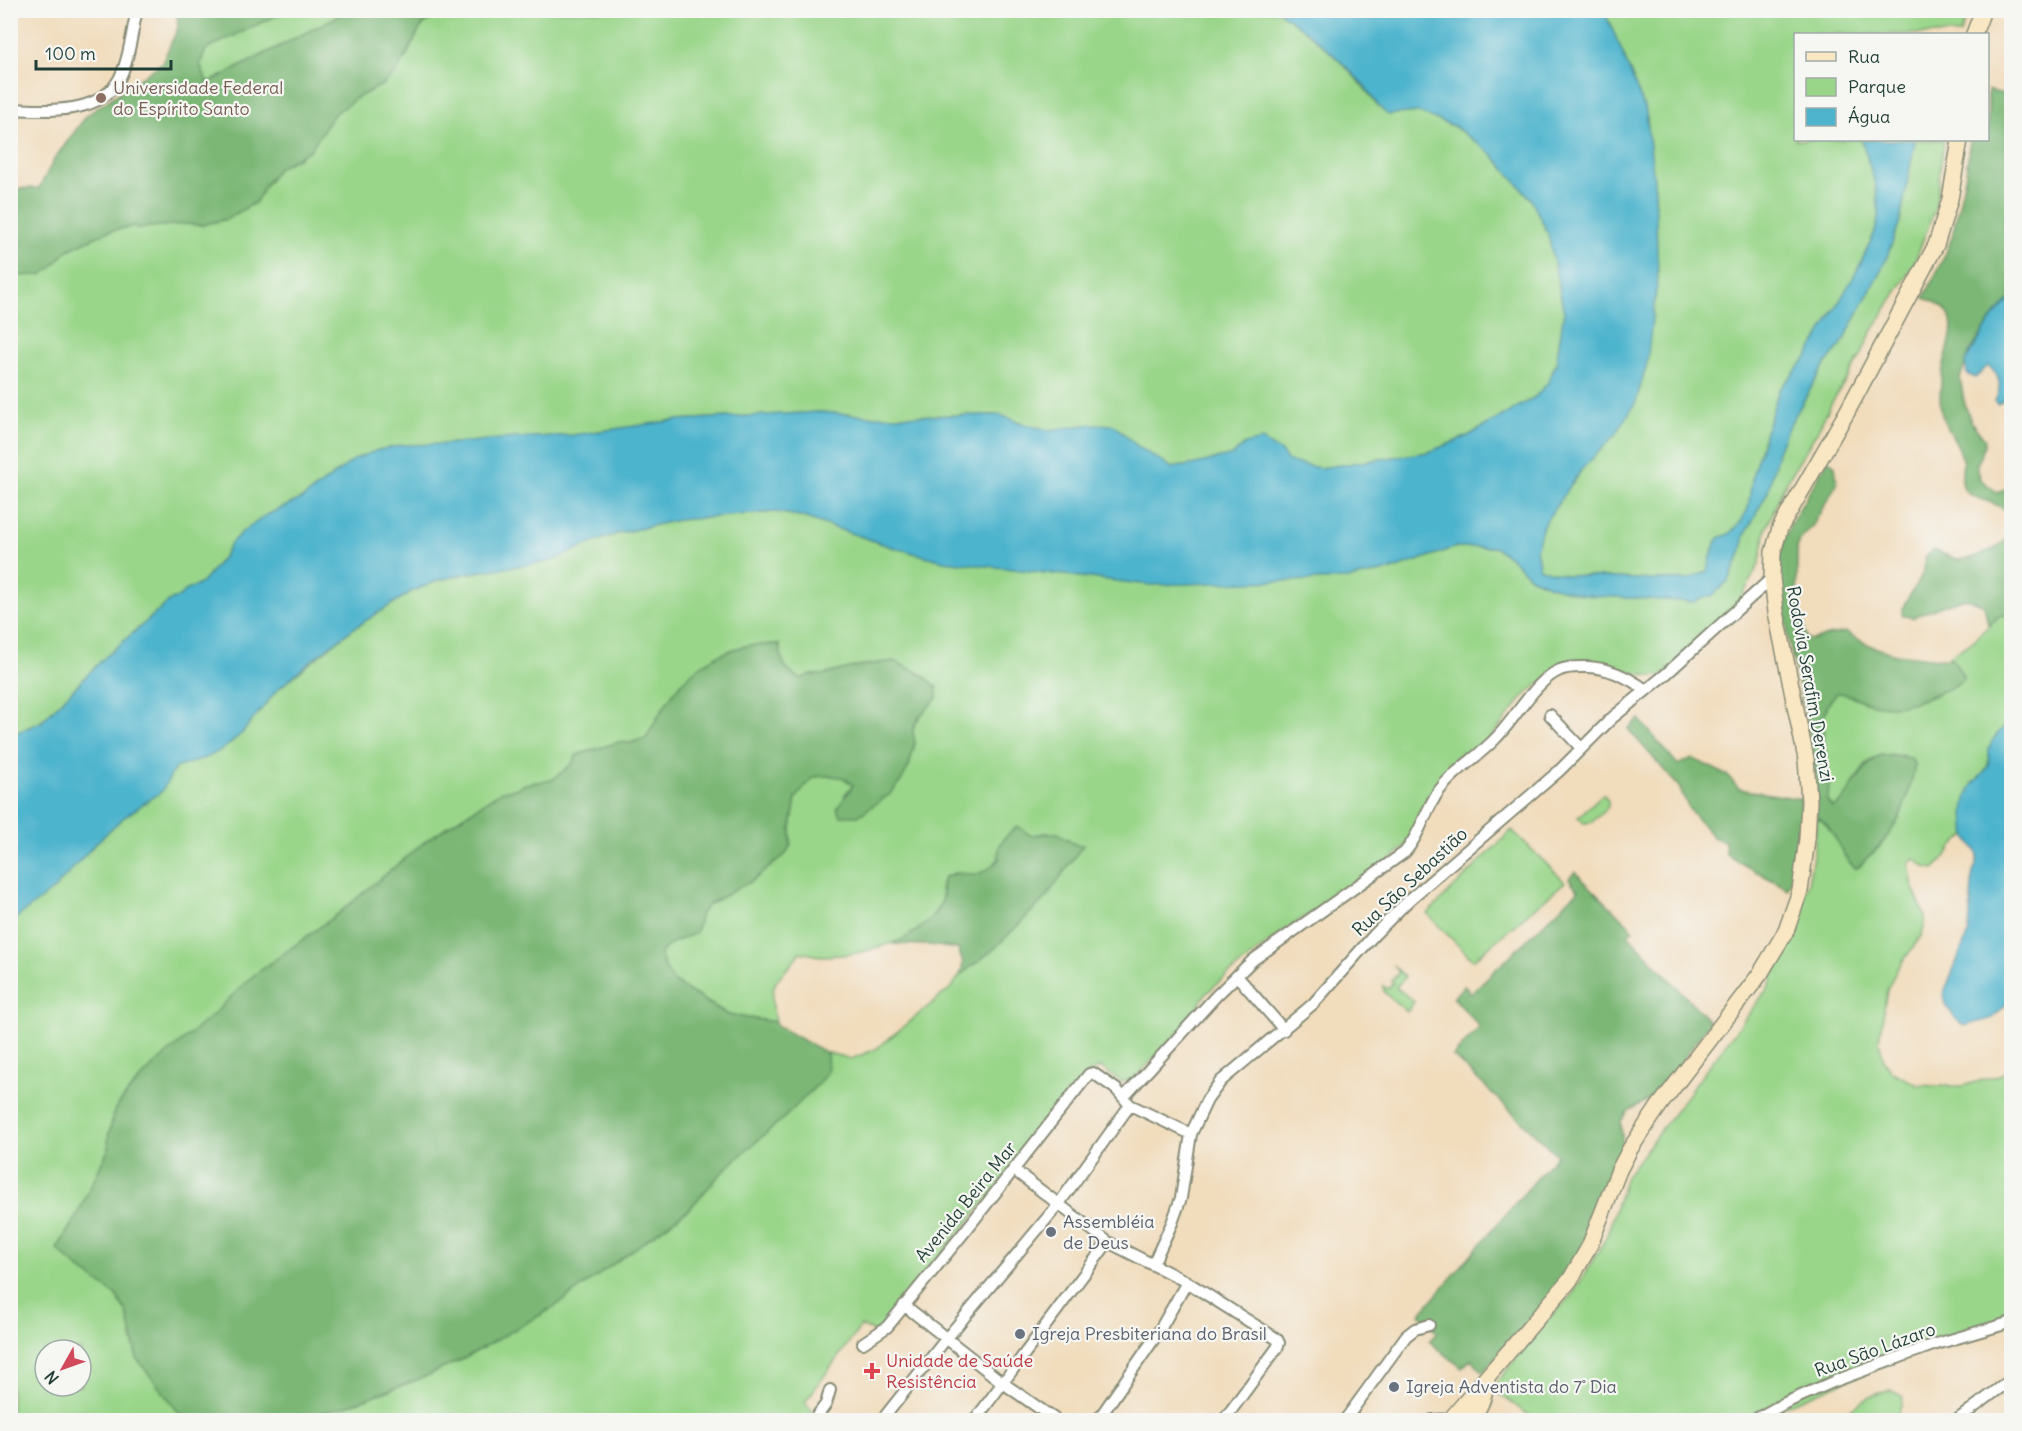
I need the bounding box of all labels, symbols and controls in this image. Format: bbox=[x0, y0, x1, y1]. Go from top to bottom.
scale bar bbox=[36, 33, 171, 71]
legend bbox=[1794, 33, 1989, 141]
text: 100 m bbox=[45, 42, 96, 65]
text: Rua bbox=[1848, 45, 1880, 68]
text: Parque bbox=[1848, 75, 1906, 98]
place label: Universidade Federal do Espírito Santo bbox=[113, 76, 283, 120]
marker: Universidade Federal do Espírito Santo bbox=[94, 91, 108, 105]
text: Água bbox=[1848, 105, 1890, 128]
street label: Rodovia Serafim Derenzi bbox=[1782, 584, 1839, 784]
street label: Rua São Sebastião bbox=[1347, 822, 1472, 941]
street label: Avenida Beira Mar bbox=[910, 1136, 1022, 1267]
place label: Assembléia de Deus bbox=[1063, 1210, 1154, 1254]
marker: Assembléia de Deus bbox=[1044, 1225, 1058, 1239]
street label: Rua São Lázaro bbox=[1811, 1317, 1938, 1382]
place label: Igreja Presbiteriana do Brasil bbox=[1032, 1322, 1267, 1345]
marker: Igreja Presbiteriana do Brasil bbox=[1013, 1327, 1027, 1341]
north arrow bbox=[33, 1338, 93, 1398]
place label: Unidade de Saúde Resistência bbox=[886, 1349, 1033, 1393]
marker: Unidade de Saúde Resistência bbox=[863, 1362, 881, 1380]
text: N bbox=[40, 1367, 63, 1388]
place label: Igreja Adventista do 7˚ Dia bbox=[1406, 1375, 1617, 1398]
marker: Igreja Adventista do 7˚ Dia bbox=[1387, 1380, 1401, 1394]

